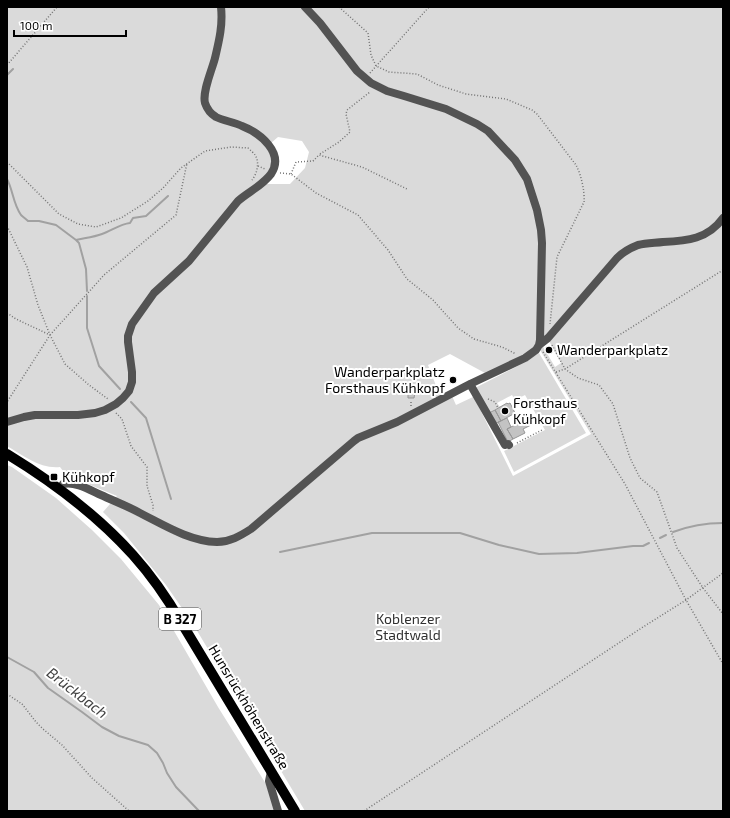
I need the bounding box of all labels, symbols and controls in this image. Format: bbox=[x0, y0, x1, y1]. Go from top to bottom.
scale bar bbox=[14, 12, 126, 38]
text: 100 m bbox=[20, 18, 52, 32]
place label: Wanderparkplatz bbox=[557, 341, 668, 358]
marker: Wanderparkplatz bbox=[544, 345, 554, 355]
place label: Wanderparkplatz Forsthaus Kühkopf bbox=[325, 363, 446, 396]
marker: Wanderparkplatz Forsthaus Kühkopf bbox=[448, 375, 458, 385]
place label: Forsthaus Kühkopf bbox=[513, 394, 577, 427]
marker: Forsthaus Kühkopf bbox=[500, 406, 510, 416]
place label: Kühkopf bbox=[62, 468, 115, 485]
marker: Kühkopf bbox=[49, 472, 59, 482]
road number: B 327 bbox=[159, 608, 201, 630]
park label: Koblenzer Stadtwald bbox=[375, 610, 441, 643]
street label: Hunsrückhöhenstraße bbox=[205, 641, 293, 772]
water label: Brückbach bbox=[44, 663, 112, 721]

